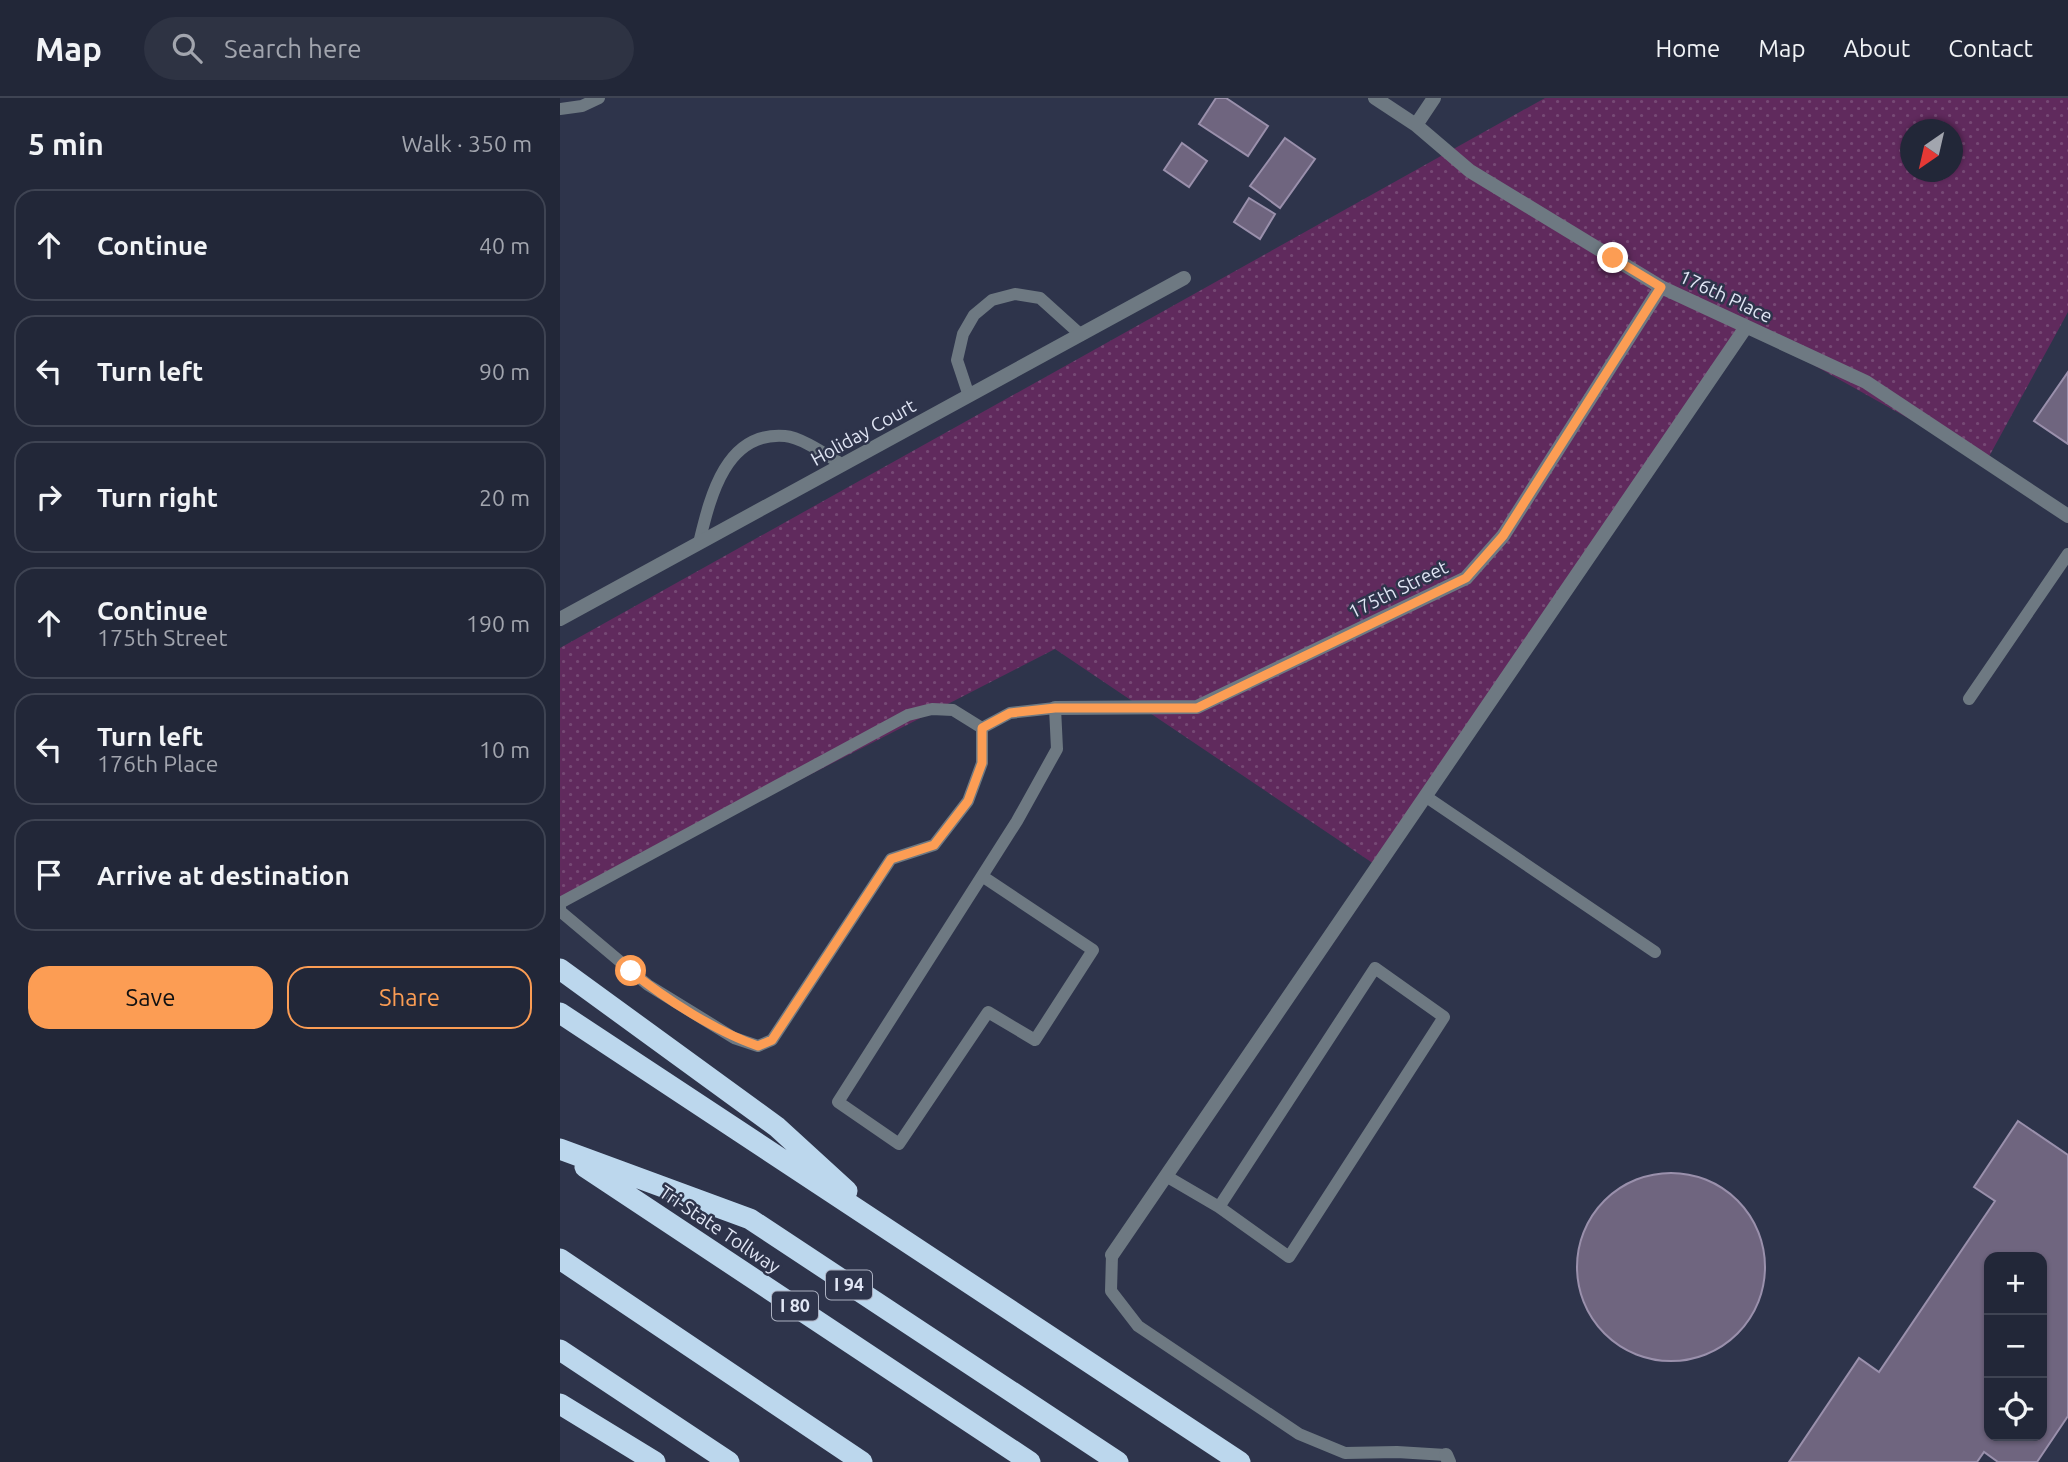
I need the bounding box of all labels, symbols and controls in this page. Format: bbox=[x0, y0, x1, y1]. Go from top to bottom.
search box bbox=[144, 17, 634, 80]
icon: search bbox=[168, 29, 206, 67]
text: Map bbox=[35, 30, 102, 67]
text: Search here bbox=[224, 34, 362, 63]
text: Home bbox=[1655, 35, 1720, 62]
text: Map bbox=[1758, 35, 1805, 62]
text: About bbox=[1843, 35, 1910, 62]
text: Contact bbox=[1948, 35, 2033, 62]
north arrow bbox=[1900, 119, 1963, 182]
text: 5 min bbox=[28, 127, 104, 161]
text: Walk · 350 m bbox=[401, 131, 532, 156]
icon: ahead bbox=[30, 226, 68, 264]
text: Continue bbox=[97, 231, 208, 260]
text: 40 m bbox=[479, 233, 530, 258]
route end bbox=[1597, 242, 1628, 273]
street label: 176th Place bbox=[1676, 265, 1776, 327]
icon: left bbox=[30, 352, 68, 390]
text: Turn left bbox=[97, 357, 203, 386]
text: 90 m bbox=[479, 359, 530, 384]
street label: Holiday Court bbox=[807, 394, 920, 470]
icon: right bbox=[30, 478, 68, 516]
text: Turn right bbox=[97, 483, 218, 512]
text: 20 m bbox=[479, 485, 530, 510]
street label: 175th Street bbox=[1345, 555, 1452, 623]
text: Continue bbox=[97, 596, 208, 625]
icon: ahead bbox=[30, 604, 68, 642]
text: 190 m bbox=[466, 611, 530, 636]
text: 175th Street bbox=[97, 625, 228, 650]
text: Turn left bbox=[97, 722, 203, 751]
icon: left bbox=[30, 730, 68, 768]
text: 10 m bbox=[479, 737, 530, 762]
text: 176th Place bbox=[97, 751, 218, 776]
icon: arrive bbox=[30, 856, 68, 894]
text: Arrive at destination bbox=[97, 861, 350, 890]
route start bbox=[615, 955, 646, 986]
button: Save bbox=[28, 966, 273, 1029]
button: Share bbox=[287, 966, 532, 1029]
street label: Tri-State Tollway bbox=[655, 1180, 785, 1278]
map controls bbox=[1984, 1252, 2047, 1441]
button: + bbox=[1984, 1252, 2047, 1315]
road number: I 94 bbox=[826, 1270, 872, 1300]
road number: I 80 bbox=[772, 1292, 818, 1321]
button: − bbox=[1984, 1315, 2047, 1378]
button: locate bbox=[1984, 1378, 2047, 1441]

